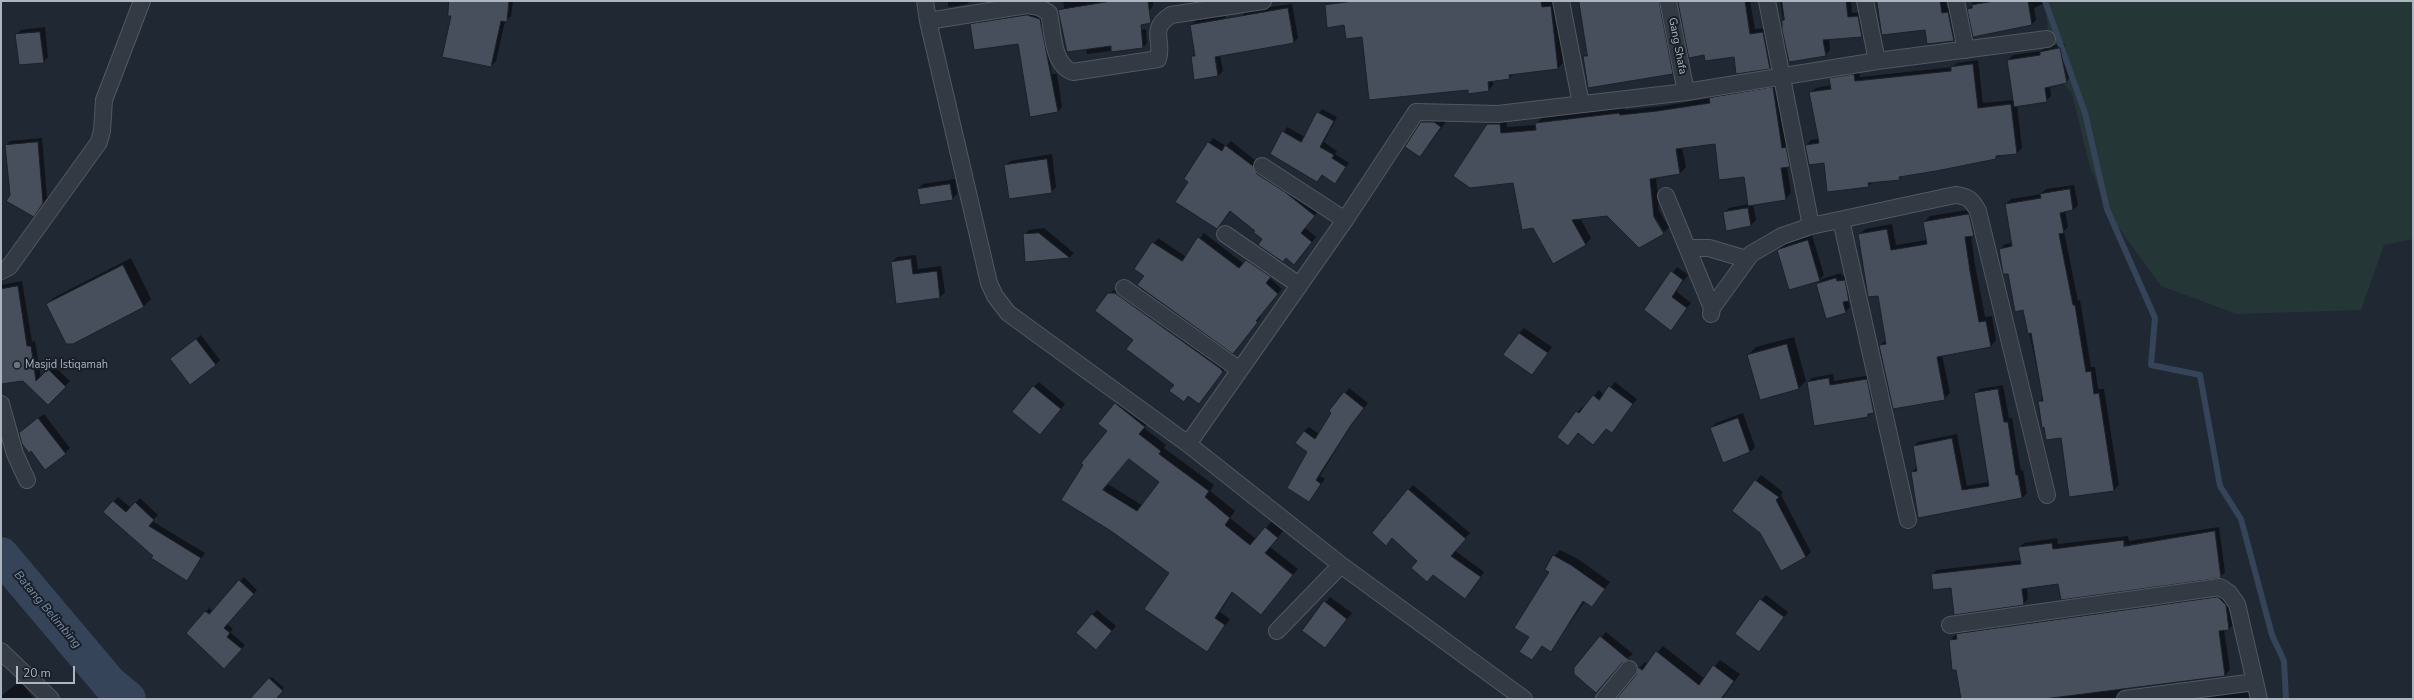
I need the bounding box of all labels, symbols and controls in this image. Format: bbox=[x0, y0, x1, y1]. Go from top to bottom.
street label: Gang Shafa bbox=[1665, 16, 1689, 76]
place label: Masjid Istiqamah bbox=[25, 358, 108, 372]
marker: Masjid Istiqamah bbox=[12, 360, 22, 370]
water label: Batang Belimbing bbox=[10, 568, 84, 652]
scale bar bbox=[18, 658, 77, 684]
text: 20 m bbox=[23, 665, 51, 681]

